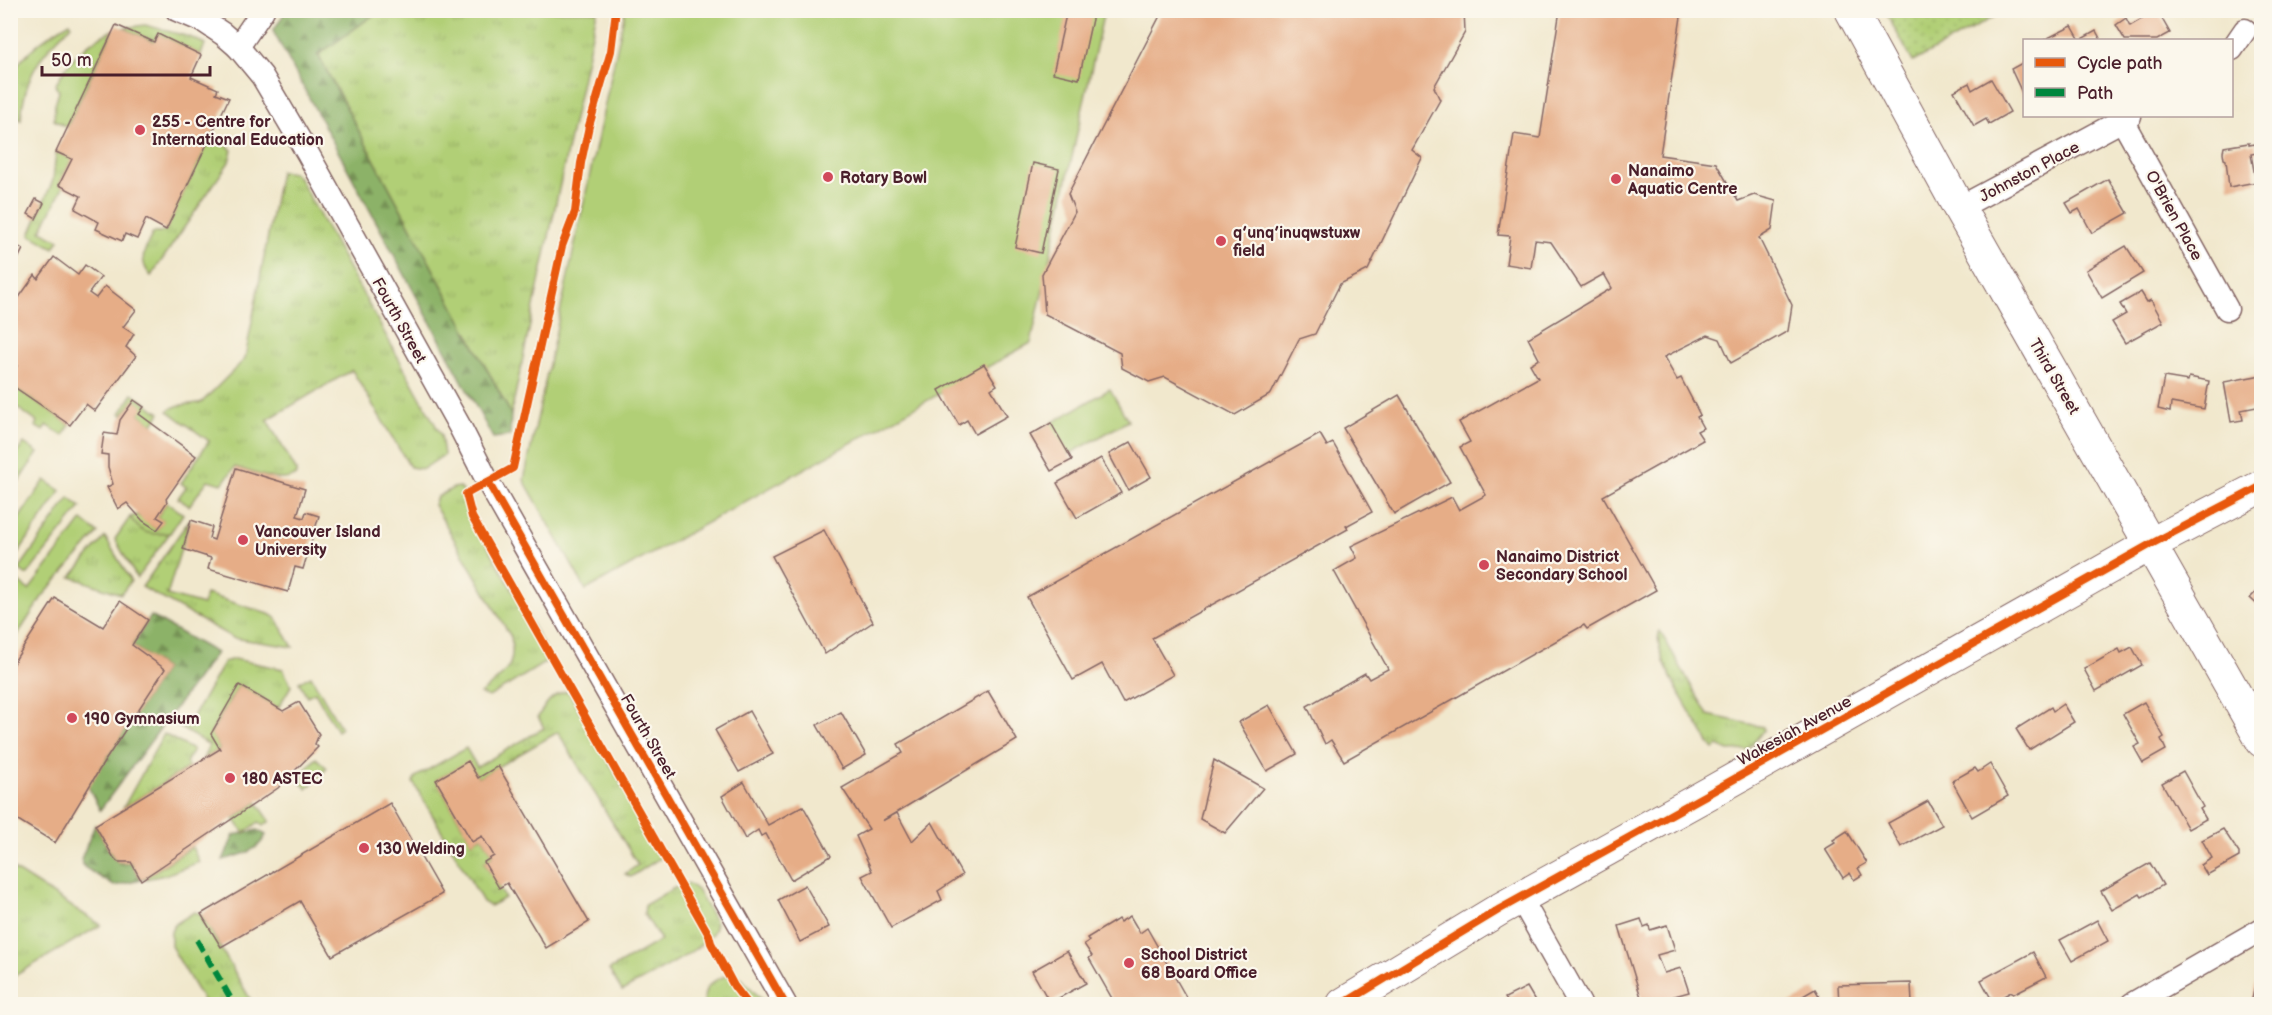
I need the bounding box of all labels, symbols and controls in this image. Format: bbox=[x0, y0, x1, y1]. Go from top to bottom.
scale bar bbox=[42, 39, 210, 77]
legend bbox=[2023, 39, 2233, 117]
text: 50 m bbox=[51, 50, 92, 71]
text: Cycle path bbox=[2077, 53, 2163, 74]
text: Path bbox=[2077, 83, 2113, 104]
place label: 255 - Centre for International Education bbox=[152, 113, 324, 150]
marker: 255 - Centre for International Education bbox=[133, 123, 147, 137]
street label: Johnston Place bbox=[1977, 138, 2083, 207]
place label: Nanaimo Aquatic Centre bbox=[1627, 162, 1738, 199]
street label: O'Brien Place bbox=[2141, 168, 2206, 264]
place label: Rotary Bowl bbox=[840, 169, 927, 188]
marker: Rotary Bowl bbox=[821, 170, 835, 184]
marker: Nanaimo Aquatic Centre bbox=[1609, 172, 1623, 186]
place label: q’unq’inuqwstuxw field bbox=[1233, 224, 1361, 261]
marker: q’unq’inuqwstuxw field bbox=[1214, 234, 1228, 248]
street label: Fourth Street bbox=[367, 275, 430, 367]
street label: Third Street bbox=[2024, 335, 2083, 418]
place label: Vancouver Island University bbox=[255, 523, 381, 560]
marker: Vancouver Island University bbox=[236, 533, 250, 547]
place label: Nanaimo District Secondary School bbox=[1496, 548, 1628, 585]
marker: Nanaimo District Secondary School bbox=[1477, 558, 1491, 572]
street label: Fourth Street bbox=[616, 691, 680, 783]
street label: Wakesiah Avenue bbox=[1734, 692, 1855, 771]
place label: 190 Gymnasium bbox=[84, 710, 200, 729]
marker: 190 Gymnasium bbox=[65, 711, 79, 725]
place label: 180 ASTEC bbox=[242, 770, 323, 789]
marker: 180 ASTEC bbox=[223, 771, 237, 785]
place label: 130 Welding bbox=[376, 840, 465, 859]
marker: 130 Welding bbox=[357, 841, 371, 855]
place label: School District 68 Board Office bbox=[1141, 946, 1257, 983]
marker: School District 68 Board Office bbox=[1122, 956, 1136, 970]

